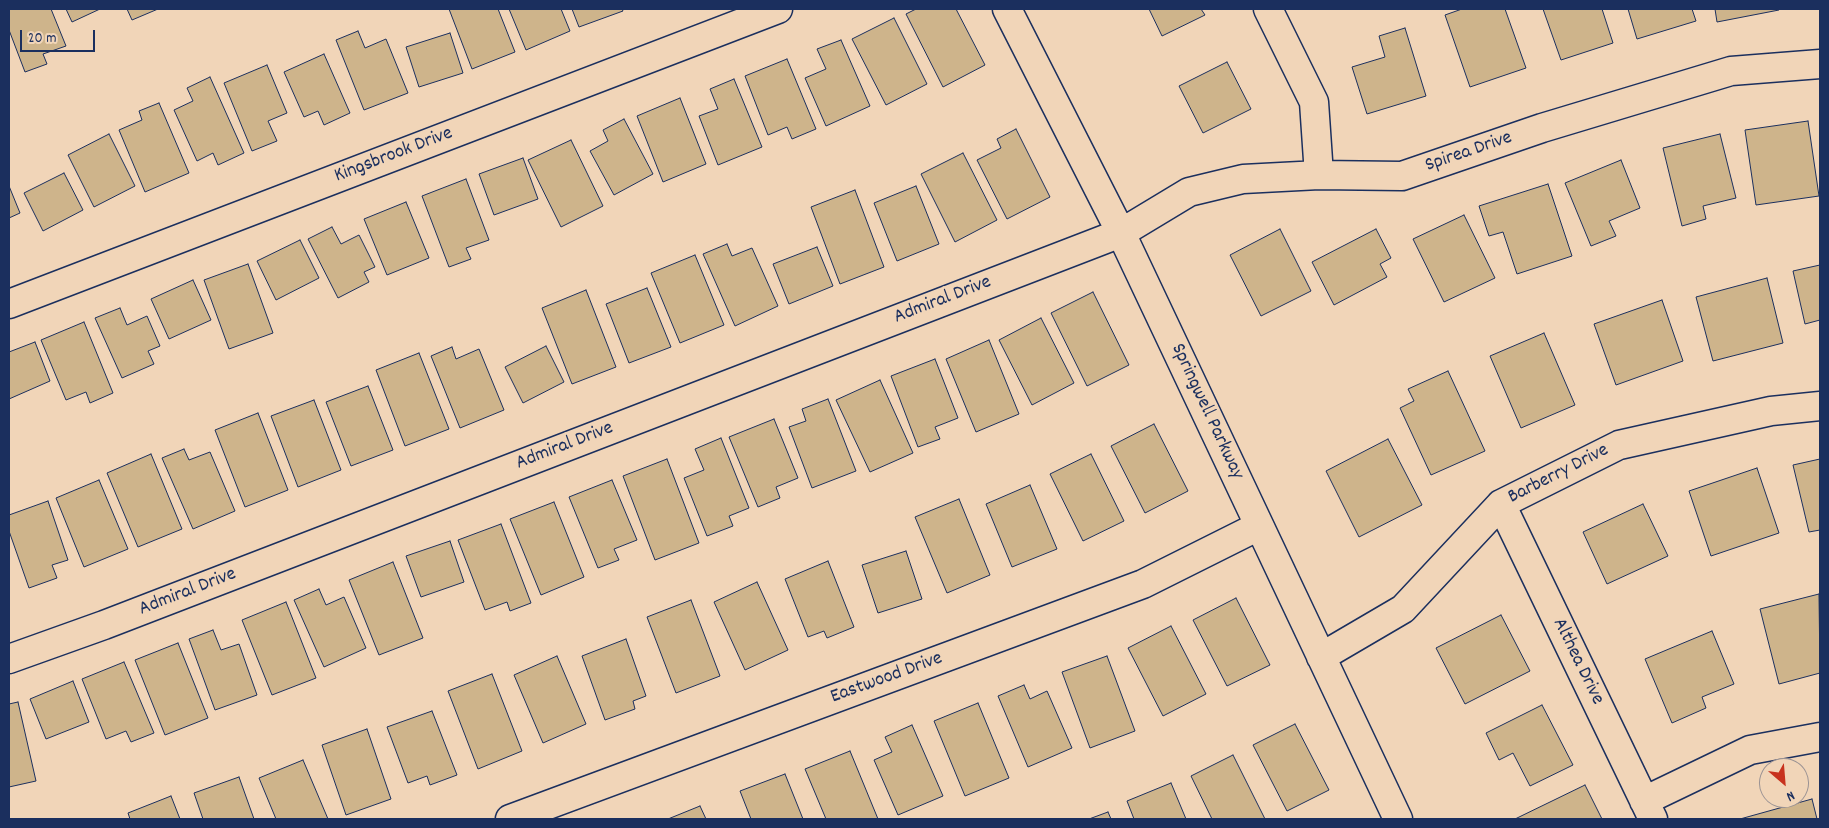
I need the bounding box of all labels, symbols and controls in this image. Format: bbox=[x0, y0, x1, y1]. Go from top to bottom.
scale bar bbox=[22, 20, 98, 52]
text: 20 m bbox=[28, 28, 56, 50]
street label: Kingsbrook Drive bbox=[332, 122, 456, 190]
street label: Spirea Drive bbox=[1422, 127, 1516, 179]
street label: Admiral Drive bbox=[891, 271, 995, 331]
street label: Springwell Parkway bbox=[1164, 340, 1248, 484]
street label: Admiral Drive bbox=[513, 417, 617, 477]
street label: Barberry Drive bbox=[1505, 439, 1613, 511]
street label: Admiral Drive bbox=[136, 563, 240, 623]
street label: Althea Drive bbox=[1546, 615, 1608, 709]
street label: Eastwood Drive bbox=[828, 648, 946, 710]
north arrow bbox=[1759, 758, 1809, 808]
text: N bbox=[1783, 785, 1798, 806]

